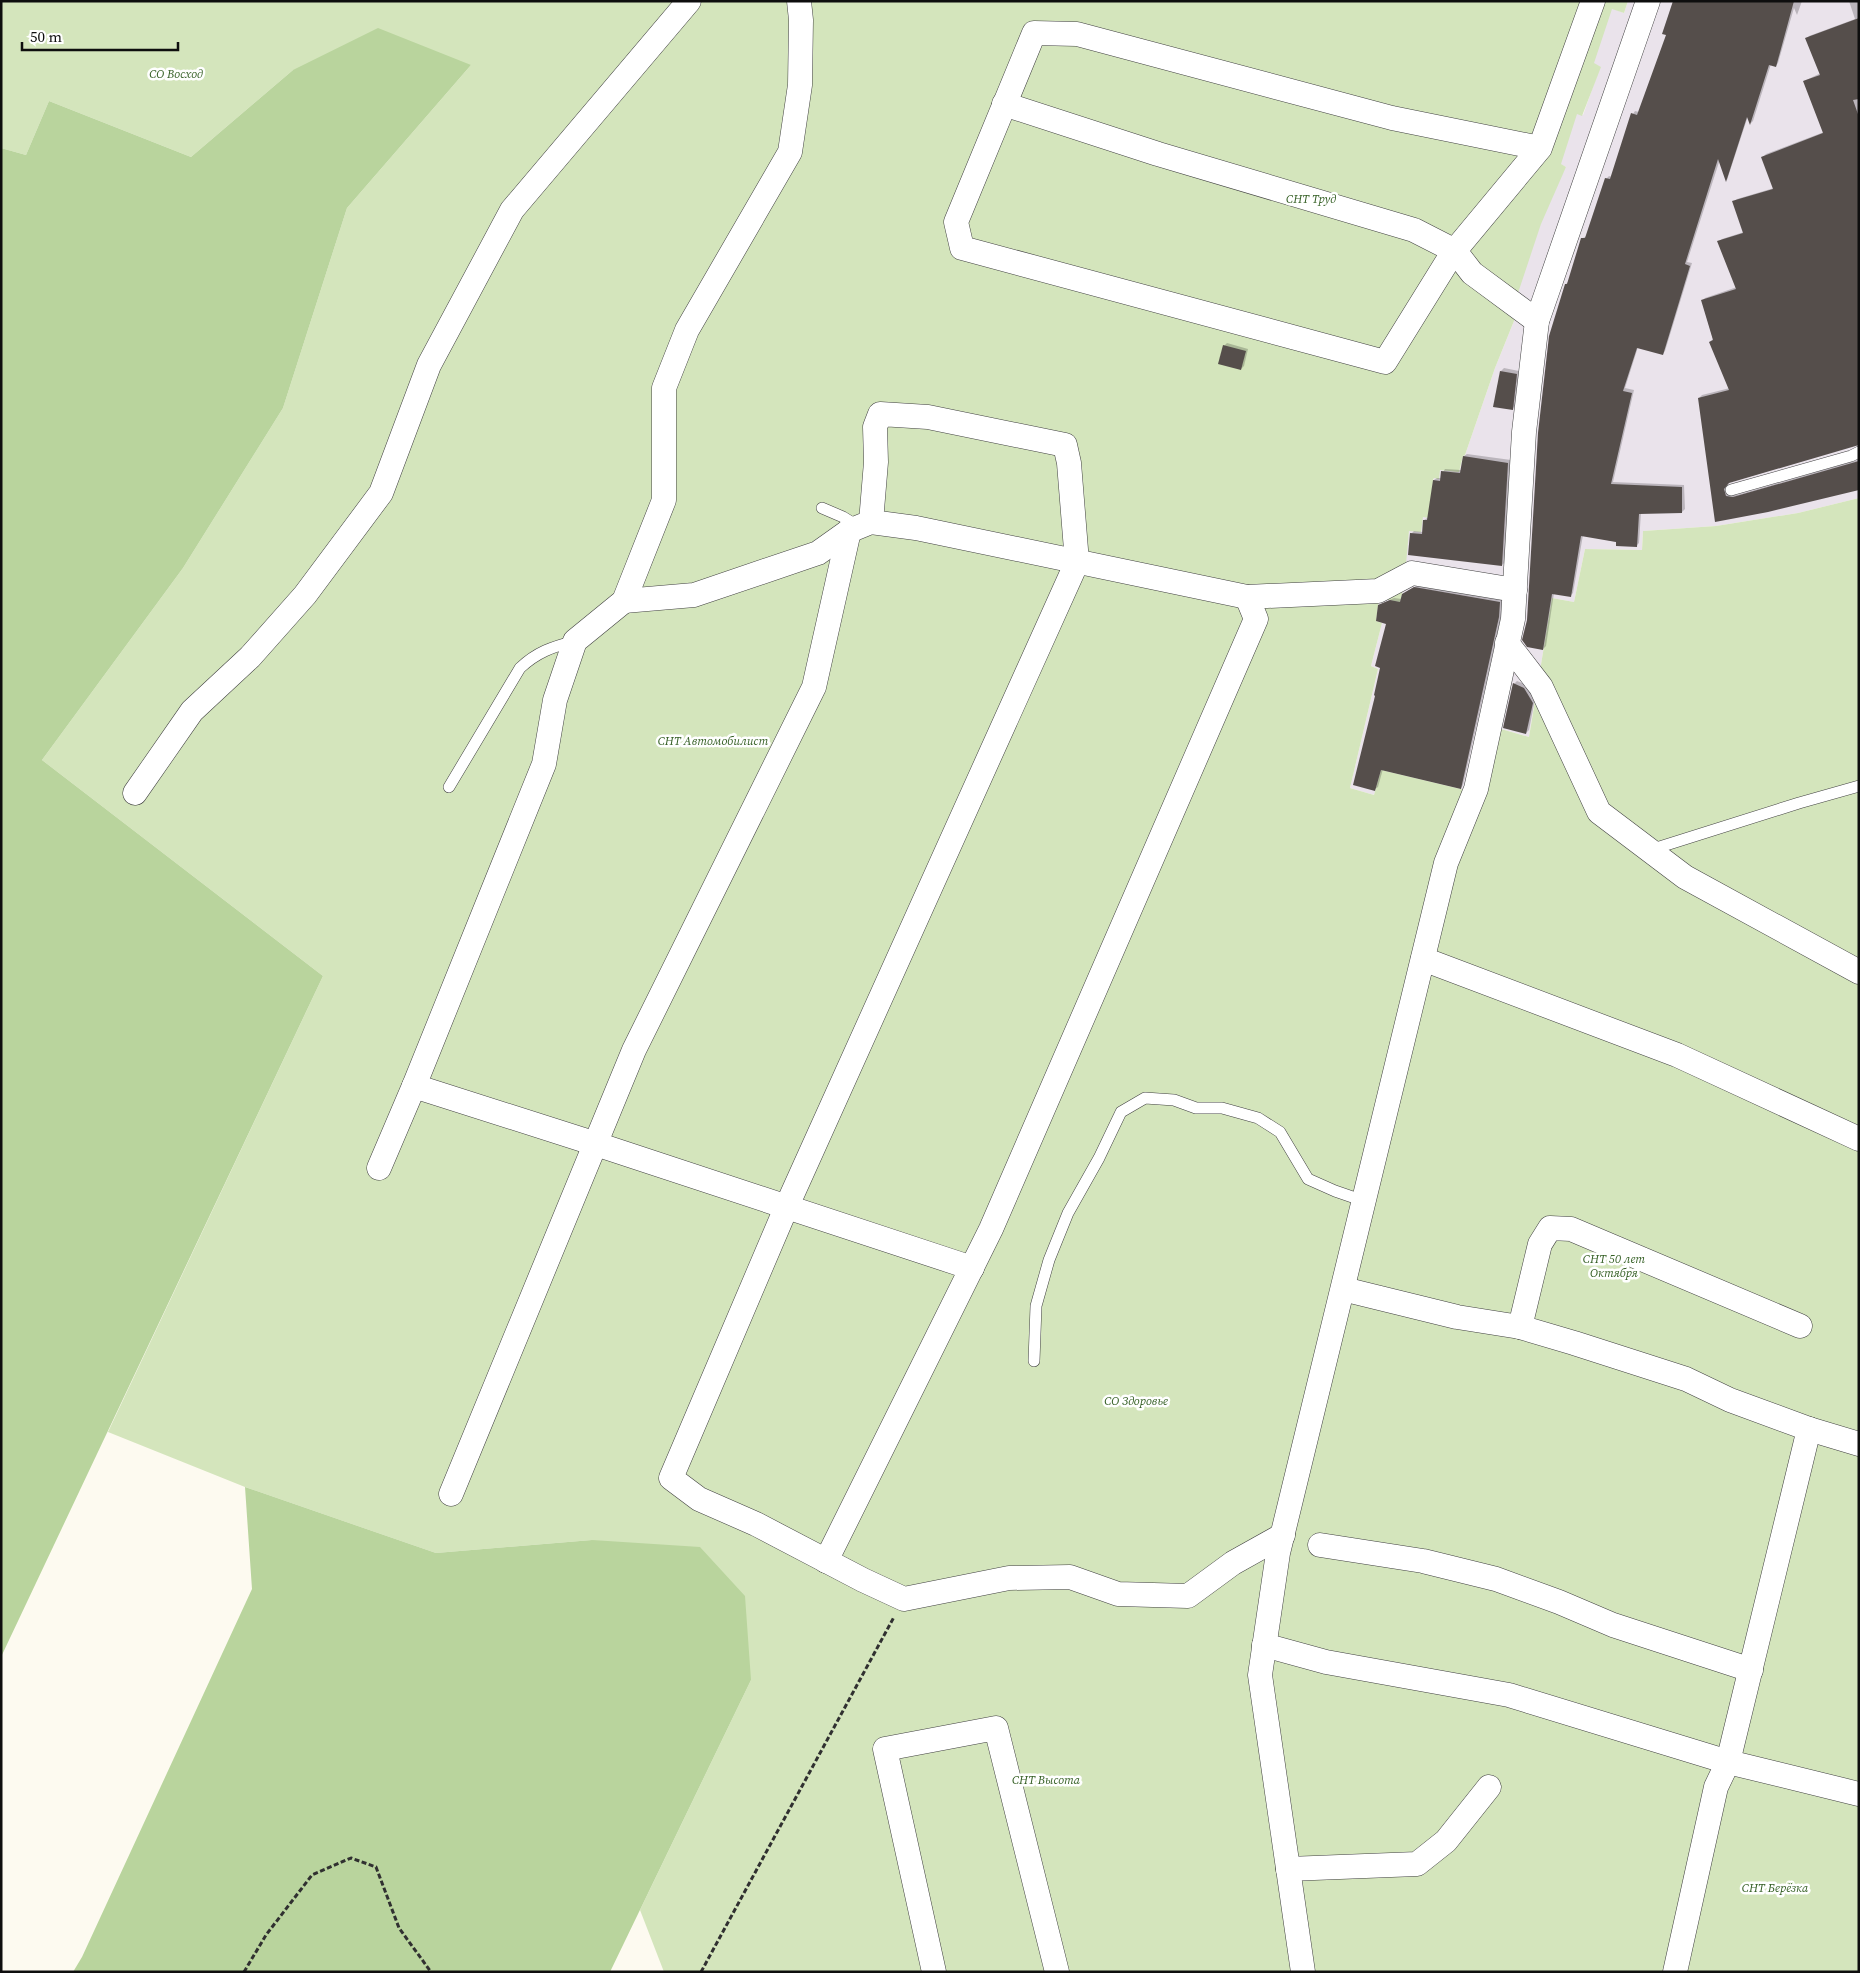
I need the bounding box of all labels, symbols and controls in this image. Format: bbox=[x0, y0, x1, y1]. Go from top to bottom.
scale bar bbox=[22, 20, 179, 52]
text: 50 m bbox=[30, 26, 62, 47]
park label: СО Восход bbox=[149, 66, 203, 82]
park label: СНТ Труд bbox=[1286, 191, 1336, 207]
park label: СНТ Автомобилист bbox=[658, 733, 769, 749]
park label: СНТ 50 лет Октября bbox=[1583, 1251, 1645, 1281]
park label: СО Здоровье bbox=[1104, 1393, 1168, 1409]
park label: СНТ Высота bbox=[1012, 1772, 1081, 1788]
park label: СНТ Берёзка bbox=[1742, 1880, 1809, 1896]

